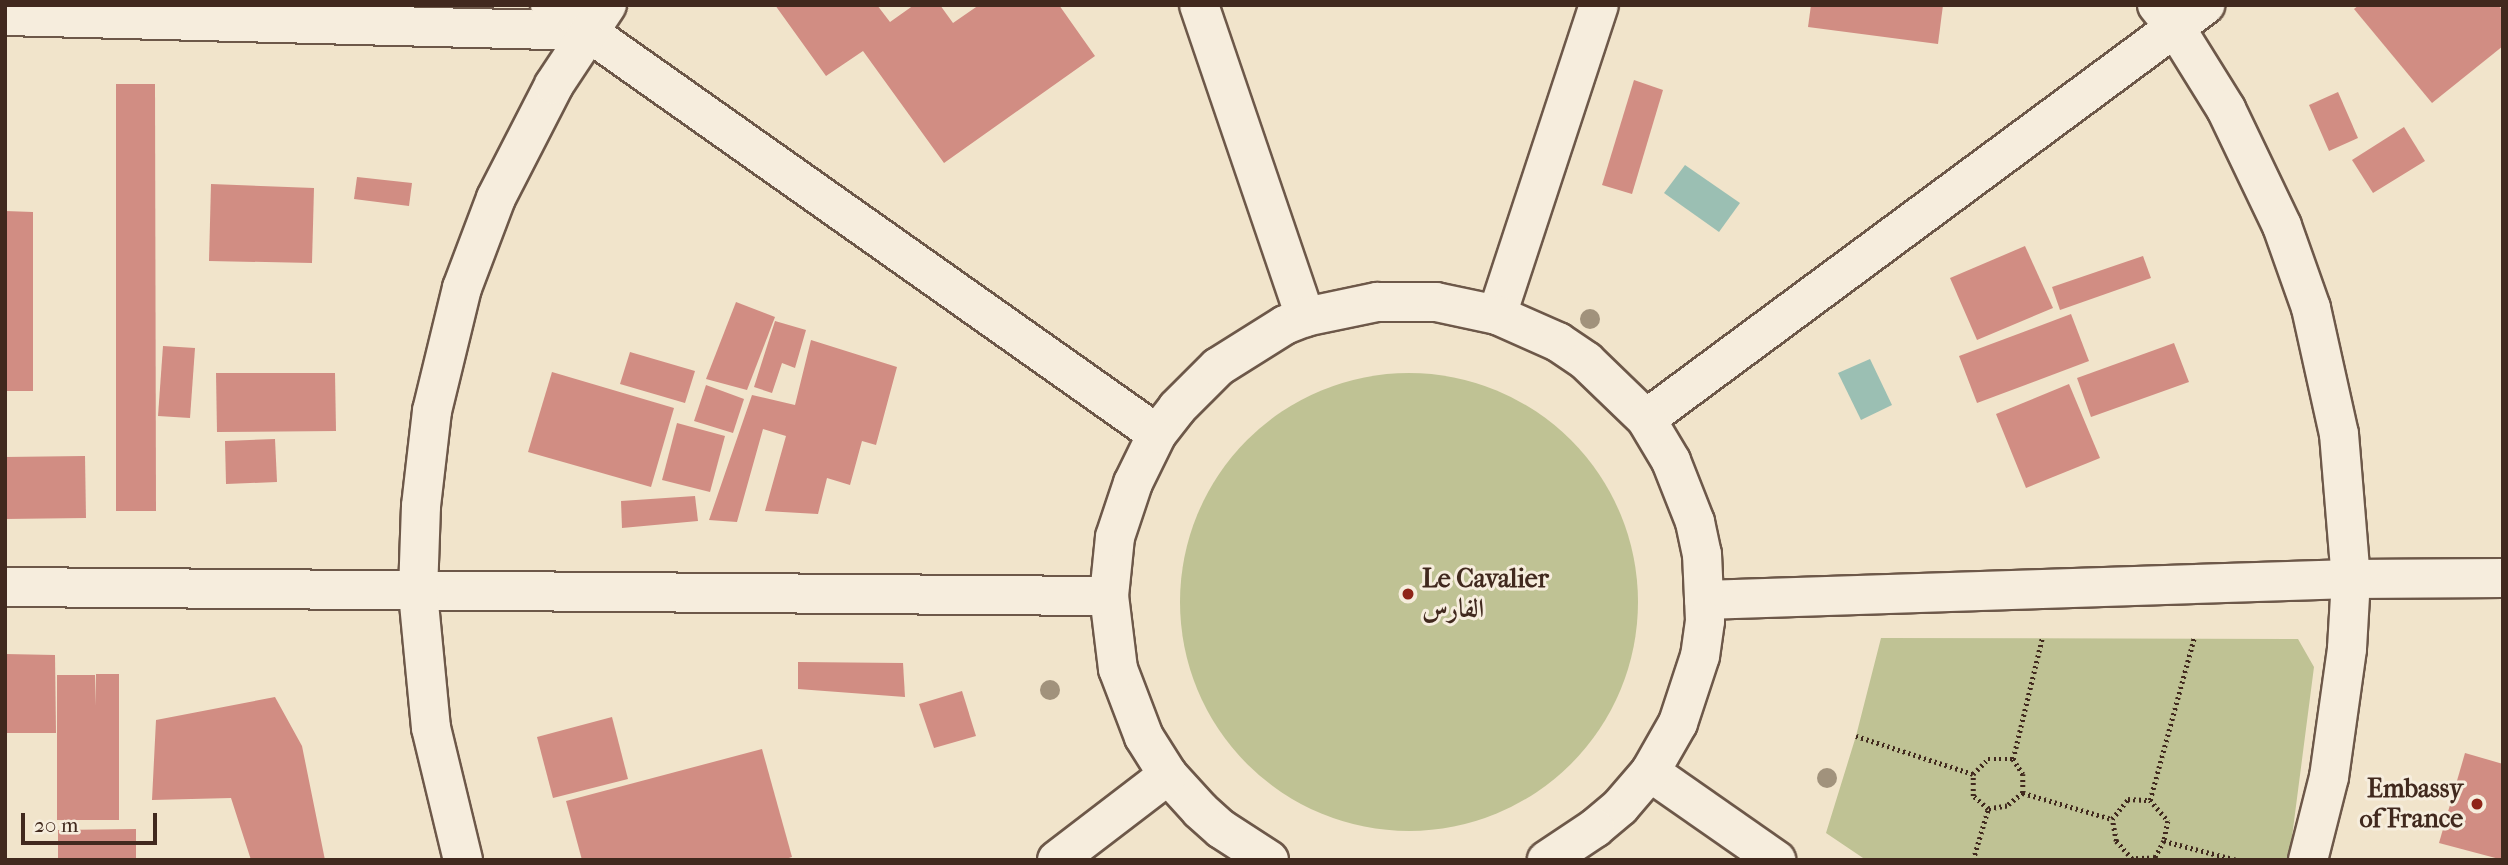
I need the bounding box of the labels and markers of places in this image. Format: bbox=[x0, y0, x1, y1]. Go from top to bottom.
place label: Le Cavalier الفارس bbox=[1422, 563, 1549, 624]
marker: Le Cavalier الفارس bbox=[1400, 586, 1416, 602]
place label: Embassy of France bbox=[2360, 773, 2463, 834]
marker: Embassy of France bbox=[2469, 796, 2485, 812]

